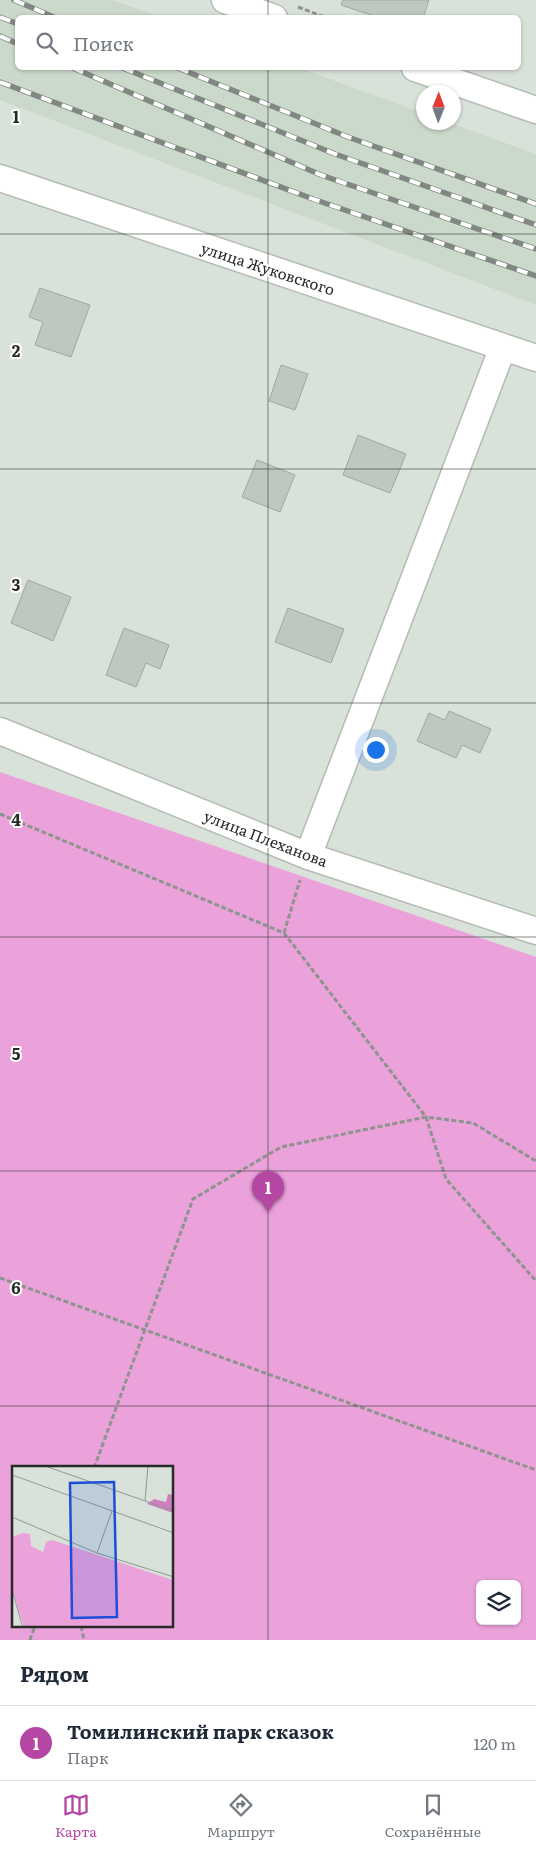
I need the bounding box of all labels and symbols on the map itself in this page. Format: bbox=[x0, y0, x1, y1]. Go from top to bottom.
north arrow bbox=[416, 85, 461, 130]
text: 1 bbox=[13, 104, 20, 128]
street label: улица Жуковского bbox=[198, 236, 338, 301]
text: 2 bbox=[12, 338, 21, 362]
text: 3 bbox=[12, 572, 21, 596]
your location bbox=[363, 737, 389, 763]
street label: улица Плеханова bbox=[201, 804, 332, 873]
text: 4 bbox=[11, 807, 21, 831]
text: 5 bbox=[12, 1041, 21, 1065]
pin: 1 bbox=[252, 1171, 284, 1212]
text: 6 bbox=[11, 1275, 21, 1299]
inset map bbox=[12, 1466, 174, 1628]

